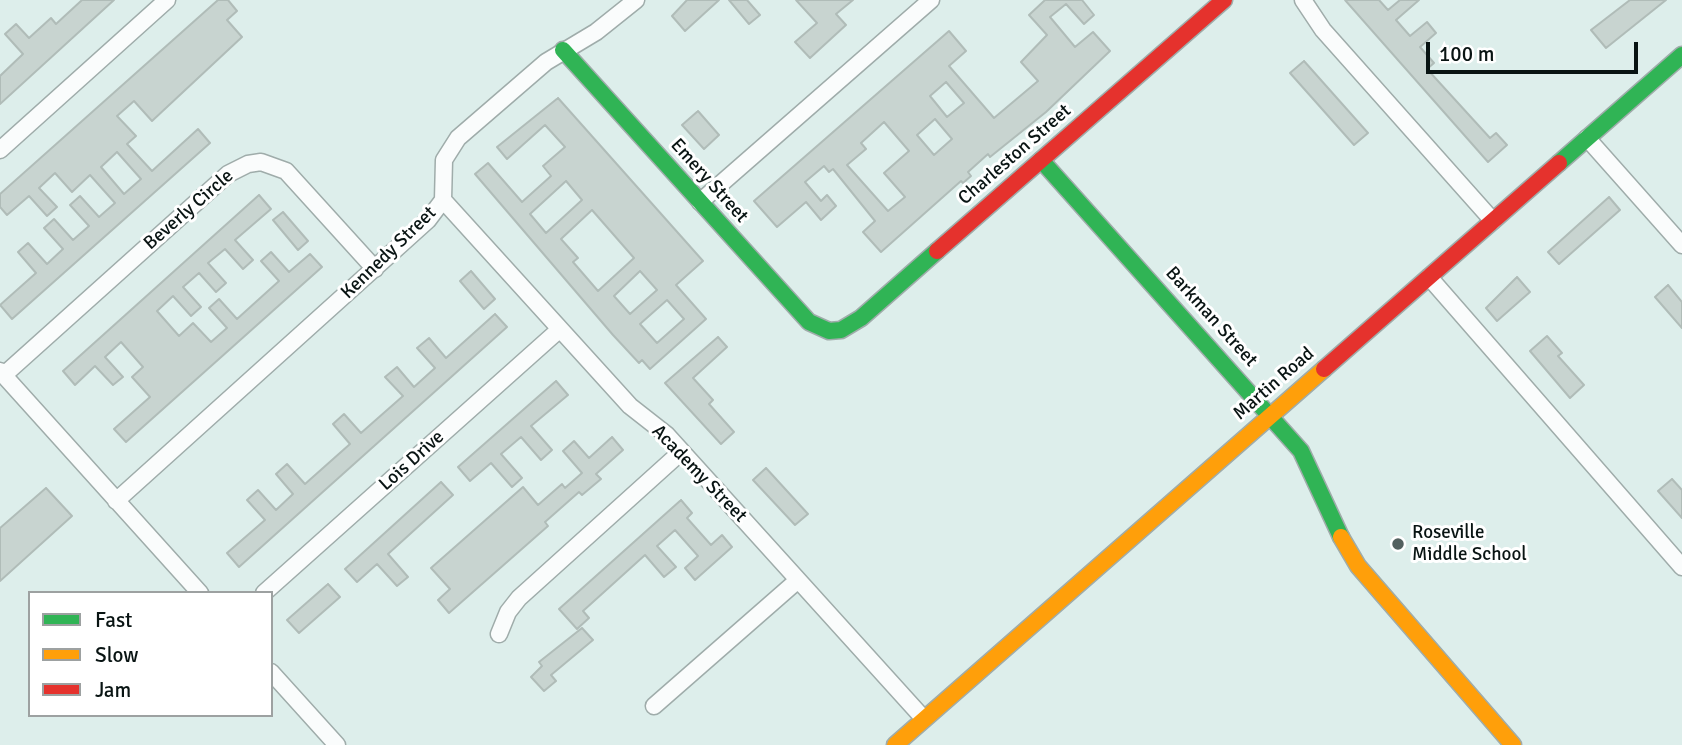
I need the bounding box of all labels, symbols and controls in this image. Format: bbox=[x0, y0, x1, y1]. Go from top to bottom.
scale bar bbox=[1430, 28, 1642, 72]
text: 100 m bbox=[1439, 41, 1494, 67]
street label: Charleston Street bbox=[954, 100, 1076, 210]
street label: Emery Street bbox=[665, 134, 753, 228]
street label: Beverly Circle bbox=[140, 165, 238, 255]
street label: Kennedy Street bbox=[337, 202, 441, 304]
street label: Barkman Street bbox=[1160, 262, 1262, 372]
street label: Martin Road bbox=[1229, 343, 1319, 425]
street label: Academy Street bbox=[647, 420, 751, 528]
street label: Lois Drive bbox=[375, 426, 449, 496]
place label: Roseville Middle School bbox=[1412, 522, 1527, 566]
marker: Roseville Middle School bbox=[1390, 536, 1406, 552]
legend bbox=[28, 591, 273, 717]
text: Fast bbox=[95, 607, 132, 633]
text: Slow bbox=[95, 642, 139, 668]
text: Jam bbox=[95, 677, 131, 703]

